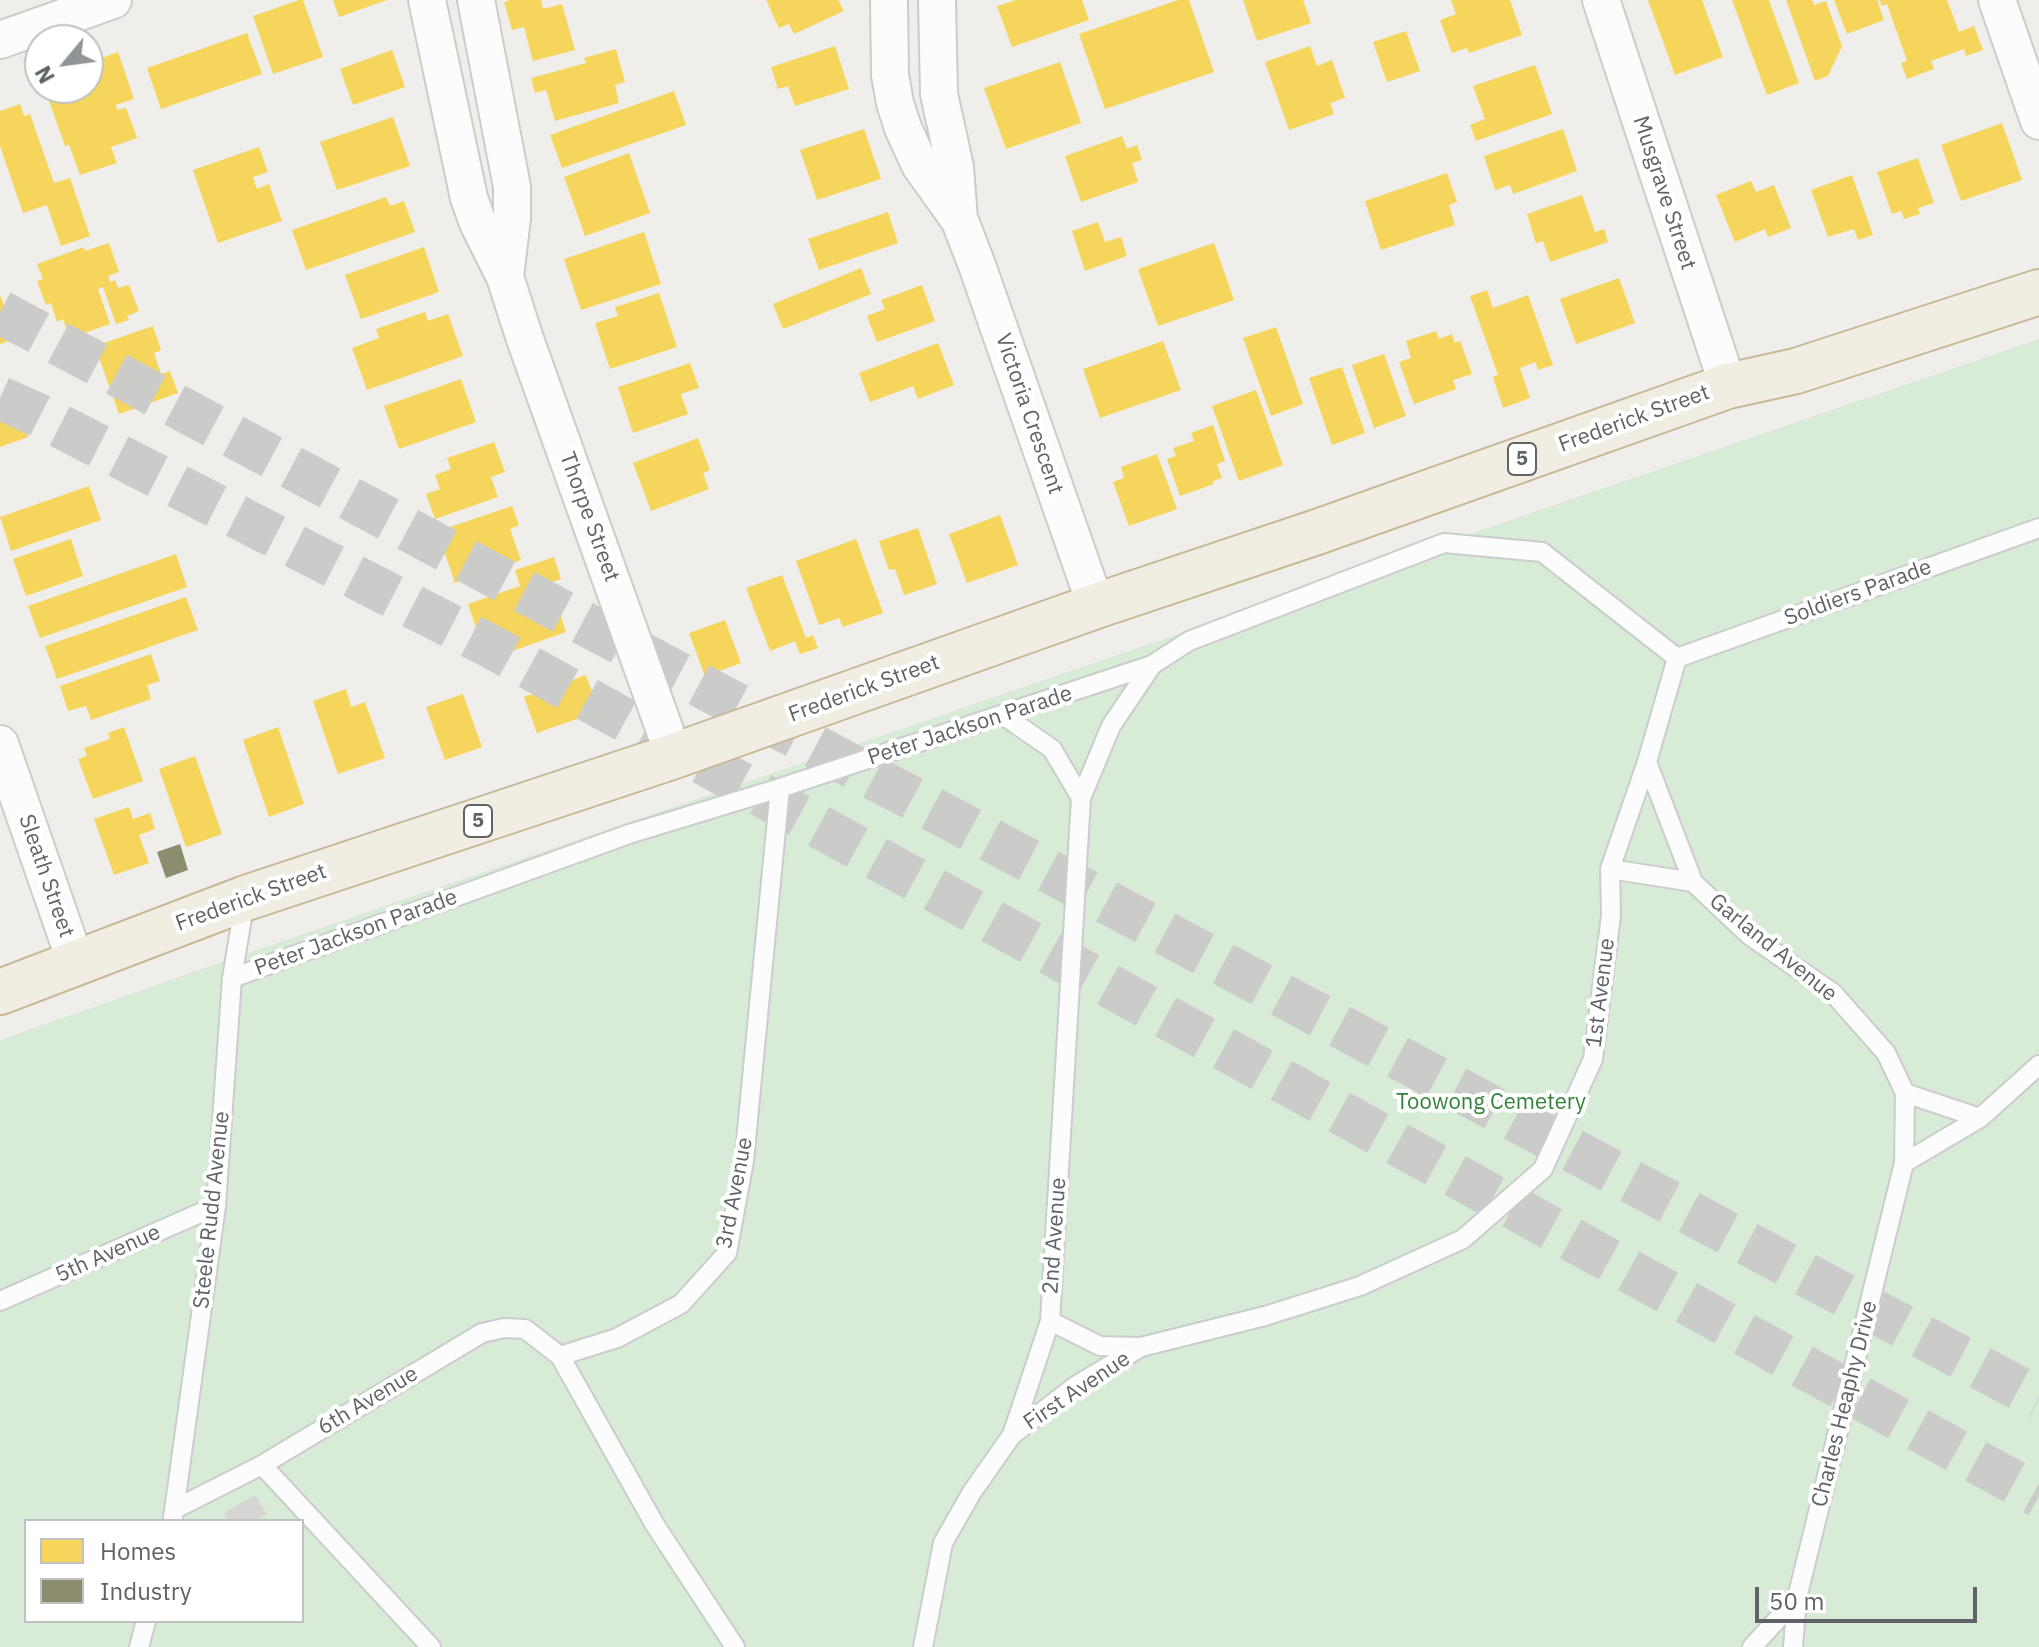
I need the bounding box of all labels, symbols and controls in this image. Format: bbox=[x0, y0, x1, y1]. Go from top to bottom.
north arrow bbox=[24, 24, 104, 104]
text: N bbox=[28, 61, 61, 89]
street label: Musgrave Street bbox=[1627, 113, 1701, 273]
street label: Victoria Crescent bbox=[989, 330, 1069, 498]
street label: Frederick Street bbox=[1555, 379, 1713, 459]
road number: 5 bbox=[1508, 443, 1536, 475]
street label: Thorpe Street bbox=[553, 449, 625, 585]
street label: Soldiers Parade bbox=[1781, 554, 1935, 632]
street label: Frederick Street bbox=[785, 649, 943, 729]
street label: Peter Jackson Parade bbox=[864, 680, 1076, 772]
road number: 5 bbox=[464, 805, 492, 837]
street label: Sleath Street bbox=[13, 811, 79, 941]
street label: Frederick Street bbox=[172, 858, 330, 938]
street label: Peter Jackson Parade bbox=[251, 884, 461, 982]
street label: Garland Avenue bbox=[1704, 888, 1842, 1008]
street label: 1st Avenue bbox=[1581, 937, 1621, 1049]
park label: Toowong Cemetery bbox=[1396, 1090, 1586, 1116]
street label: Steele Rudd Avenue bbox=[188, 1110, 236, 1310]
street label: 3rd Avenue bbox=[711, 1135, 759, 1251]
street label: 2nd Avenue bbox=[1038, 1177, 1072, 1295]
street label: 5th Avenue bbox=[51, 1219, 165, 1289]
street label: Charles Heaphy Drive bbox=[1807, 1298, 1883, 1510]
street label: First Avenue bbox=[1019, 1346, 1135, 1436]
street label: 6th Avenue bbox=[313, 1361, 423, 1441]
legend bbox=[24, 1519, 304, 1623]
text: Homes bbox=[100, 1535, 176, 1567]
scale bar bbox=[1759, 1571, 1981, 1621]
text: Industry bbox=[100, 1575, 192, 1607]
text: 50 m bbox=[1769, 1585, 1824, 1617]

